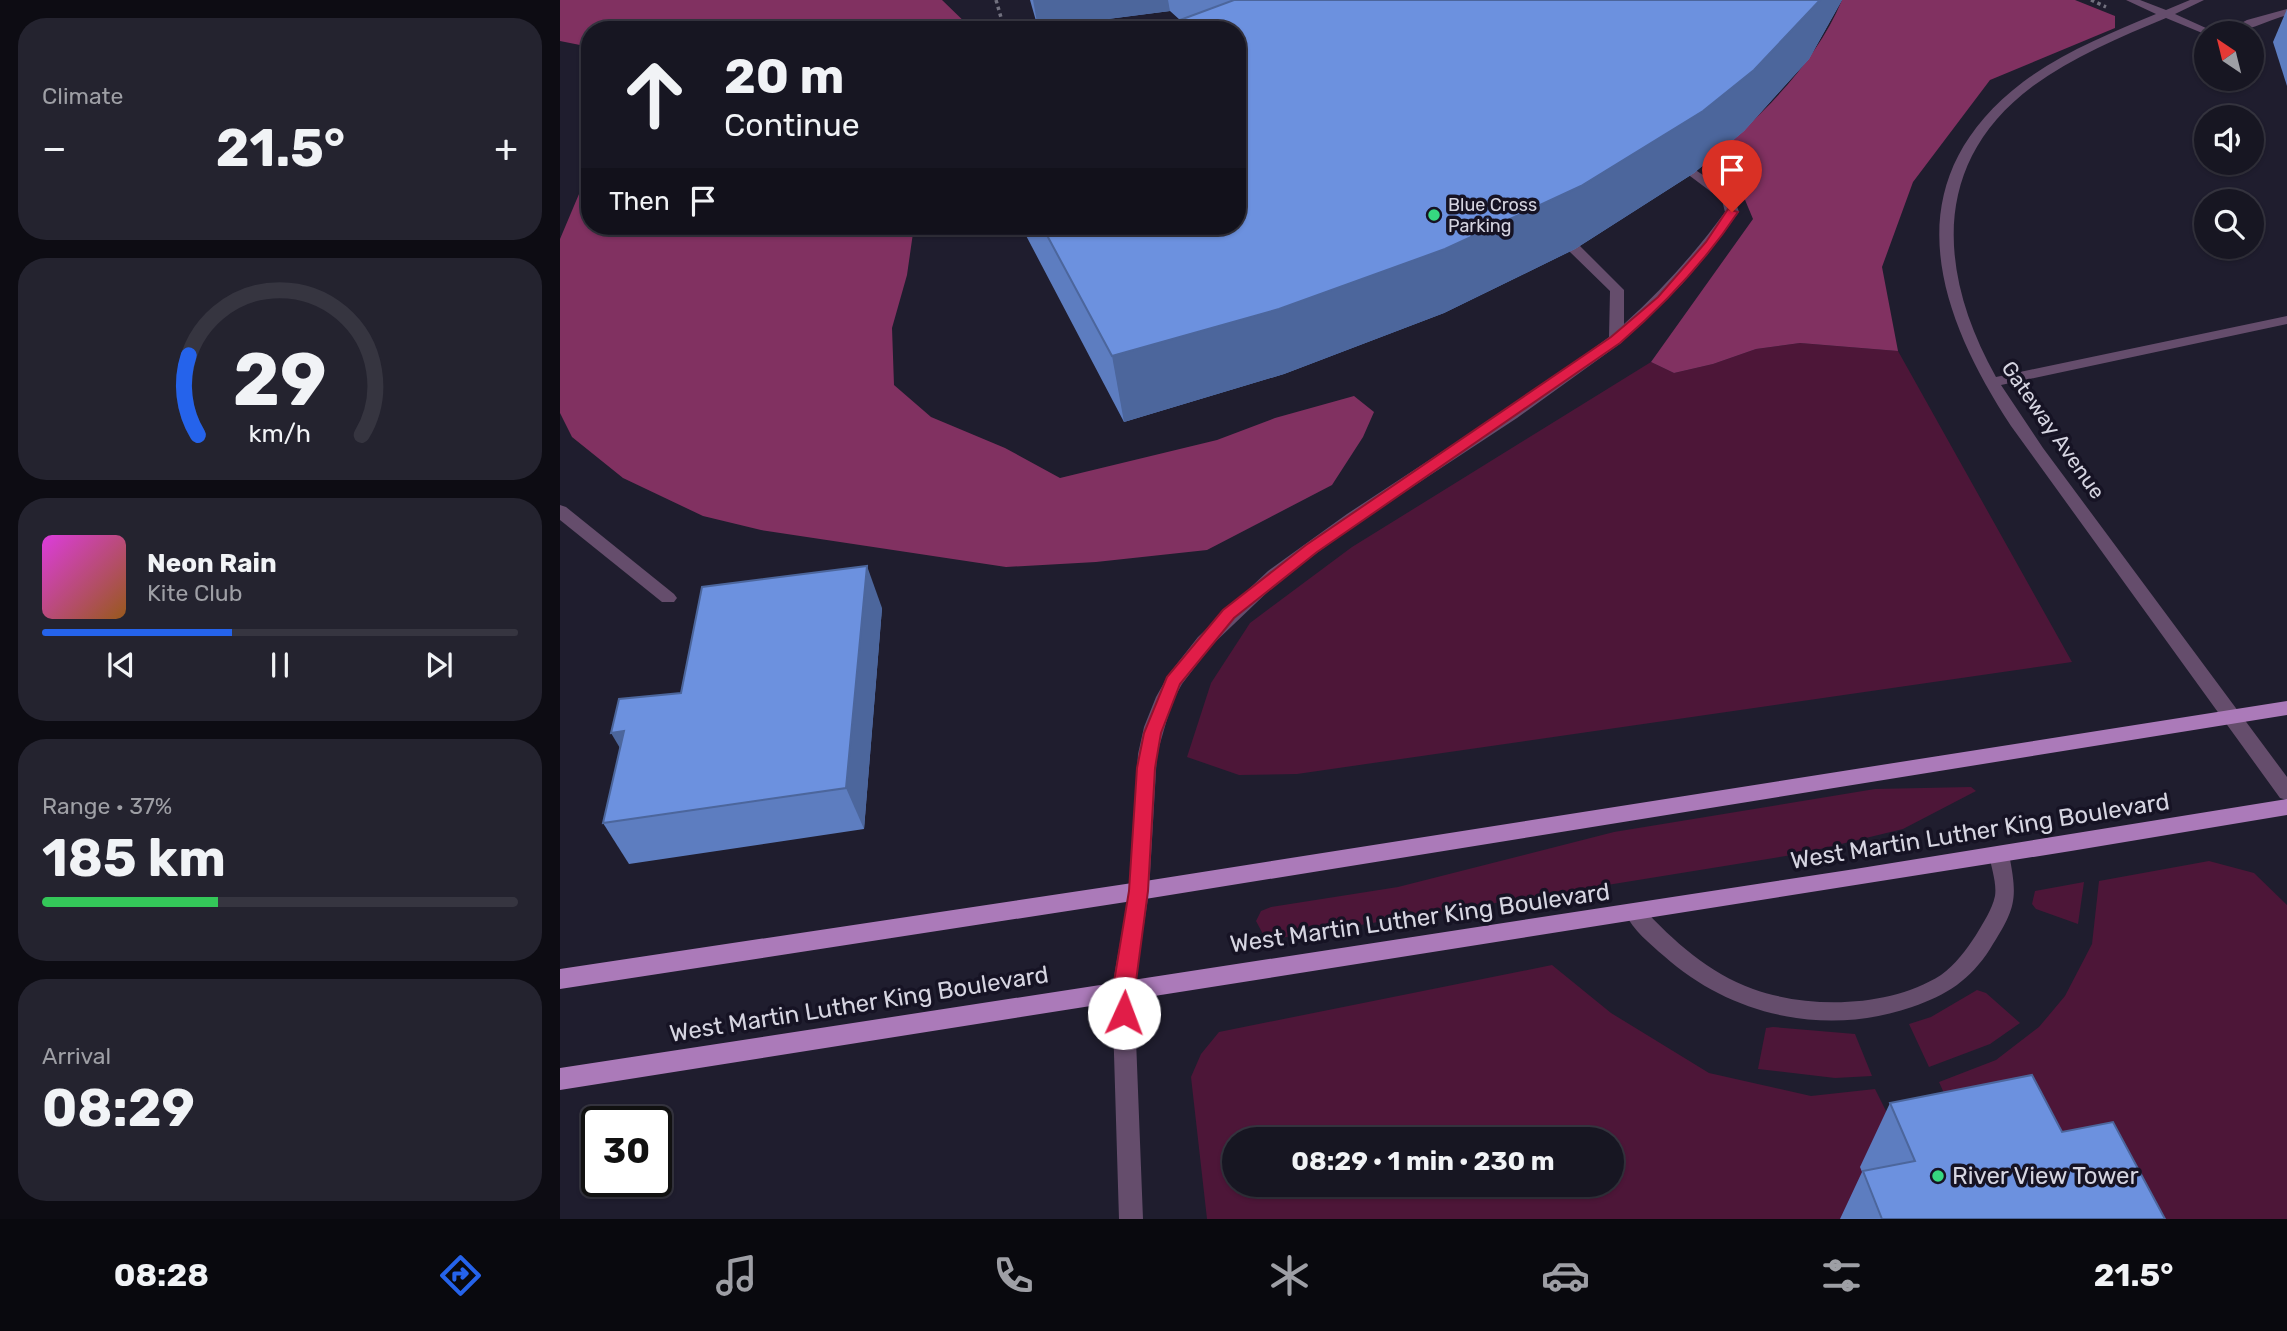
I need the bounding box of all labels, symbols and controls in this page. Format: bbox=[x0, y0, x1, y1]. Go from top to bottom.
north arrow bbox=[2194, 21, 2264, 91]
map controls bbox=[2194, 21, 2264, 259]
text: 20 m bbox=[724, 47, 845, 105]
icon: ahead bbox=[609, 49, 700, 140]
text: Climate bbox=[42, 82, 123, 110]
button: sound bbox=[2194, 105, 2264, 175]
text: Continue bbox=[724, 106, 860, 144]
text: 21.5° bbox=[216, 117, 345, 179]
text: − bbox=[42, 125, 67, 171]
text: + bbox=[494, 125, 518, 171]
pin bbox=[1702, 140, 1762, 212]
icon: arrive bbox=[1713, 151, 1751, 189]
icon: arrive bbox=[684, 182, 722, 220]
text: Then bbox=[609, 186, 670, 217]
button: search bbox=[2194, 189, 2264, 259]
place label: Blue Cross Parking bbox=[1448, 194, 1537, 237]
marker: Blue Cross Parking bbox=[1426, 207, 1442, 223]
text: 29 bbox=[233, 338, 327, 424]
street label: Gateway Avenue bbox=[1997, 356, 2110, 503]
text: km/h bbox=[249, 419, 311, 448]
text: Neon Rain bbox=[147, 548, 277, 579]
text: Kite Club bbox=[147, 579, 242, 607]
icon: previous bbox=[102, 646, 140, 684]
icon: pause bbox=[261, 646, 299, 684]
icon: next bbox=[420, 646, 458, 684]
street label: West Martin Luther King Boulevard bbox=[1788, 787, 2172, 875]
text: Range · 37% bbox=[42, 792, 172, 820]
text: 185 km bbox=[42, 827, 226, 889]
street label: West Martin Luther King Boulevard bbox=[1228, 877, 1612, 959]
street label: West Martin Luther King Boulevard bbox=[667, 960, 1051, 1048]
position arrow bbox=[1087, 976, 1161, 1050]
text: Arrival bbox=[42, 1042, 111, 1070]
text: 08:29 bbox=[42, 1077, 195, 1139]
speed limit sign: 30 bbox=[581, 1106, 672, 1197]
text: 08:29 · 1 min · 230 m bbox=[1291, 1146, 1555, 1177]
place label: River View Tower bbox=[1952, 1162, 2139, 1190]
marker: River View Tower bbox=[1930, 1168, 1946, 1184]
icon: directions bbox=[436, 1251, 485, 1300]
icon: music bbox=[712, 1251, 761, 1300]
icon: phone bbox=[989, 1251, 1038, 1300]
icon: climate bbox=[1265, 1251, 1314, 1300]
icon: car bbox=[1541, 1251, 1590, 1300]
icon: filters bbox=[1817, 1251, 1866, 1300]
text: 08:28 bbox=[114, 1256, 209, 1294]
text: 21.5° bbox=[2094, 1256, 2173, 1294]

